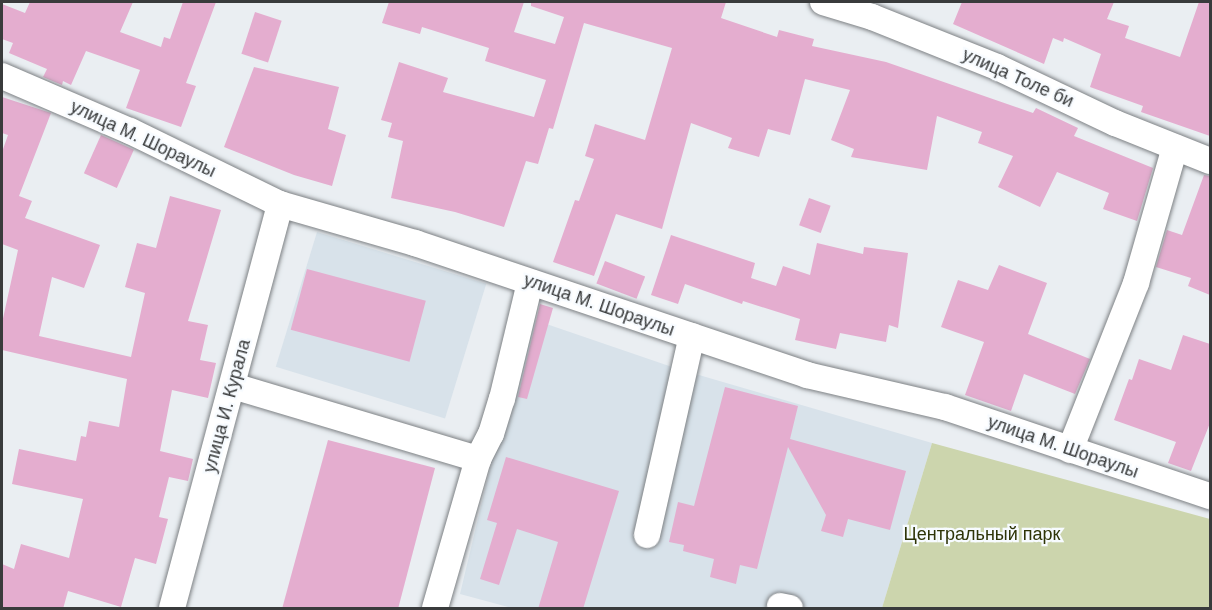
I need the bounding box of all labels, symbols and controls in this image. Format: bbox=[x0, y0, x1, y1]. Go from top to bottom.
street label: улица Толе би bbox=[959, 44, 1077, 112]
street label: улица М. Шораулы bbox=[67, 96, 219, 182]
street label: улица М. Шораулы bbox=[521, 269, 677, 341]
street label: улица И. Курала bbox=[199, 337, 255, 475]
street label: улица М. Шораулы bbox=[985, 411, 1141, 483]
park label: Центральный парк bbox=[904, 523, 1060, 545]

